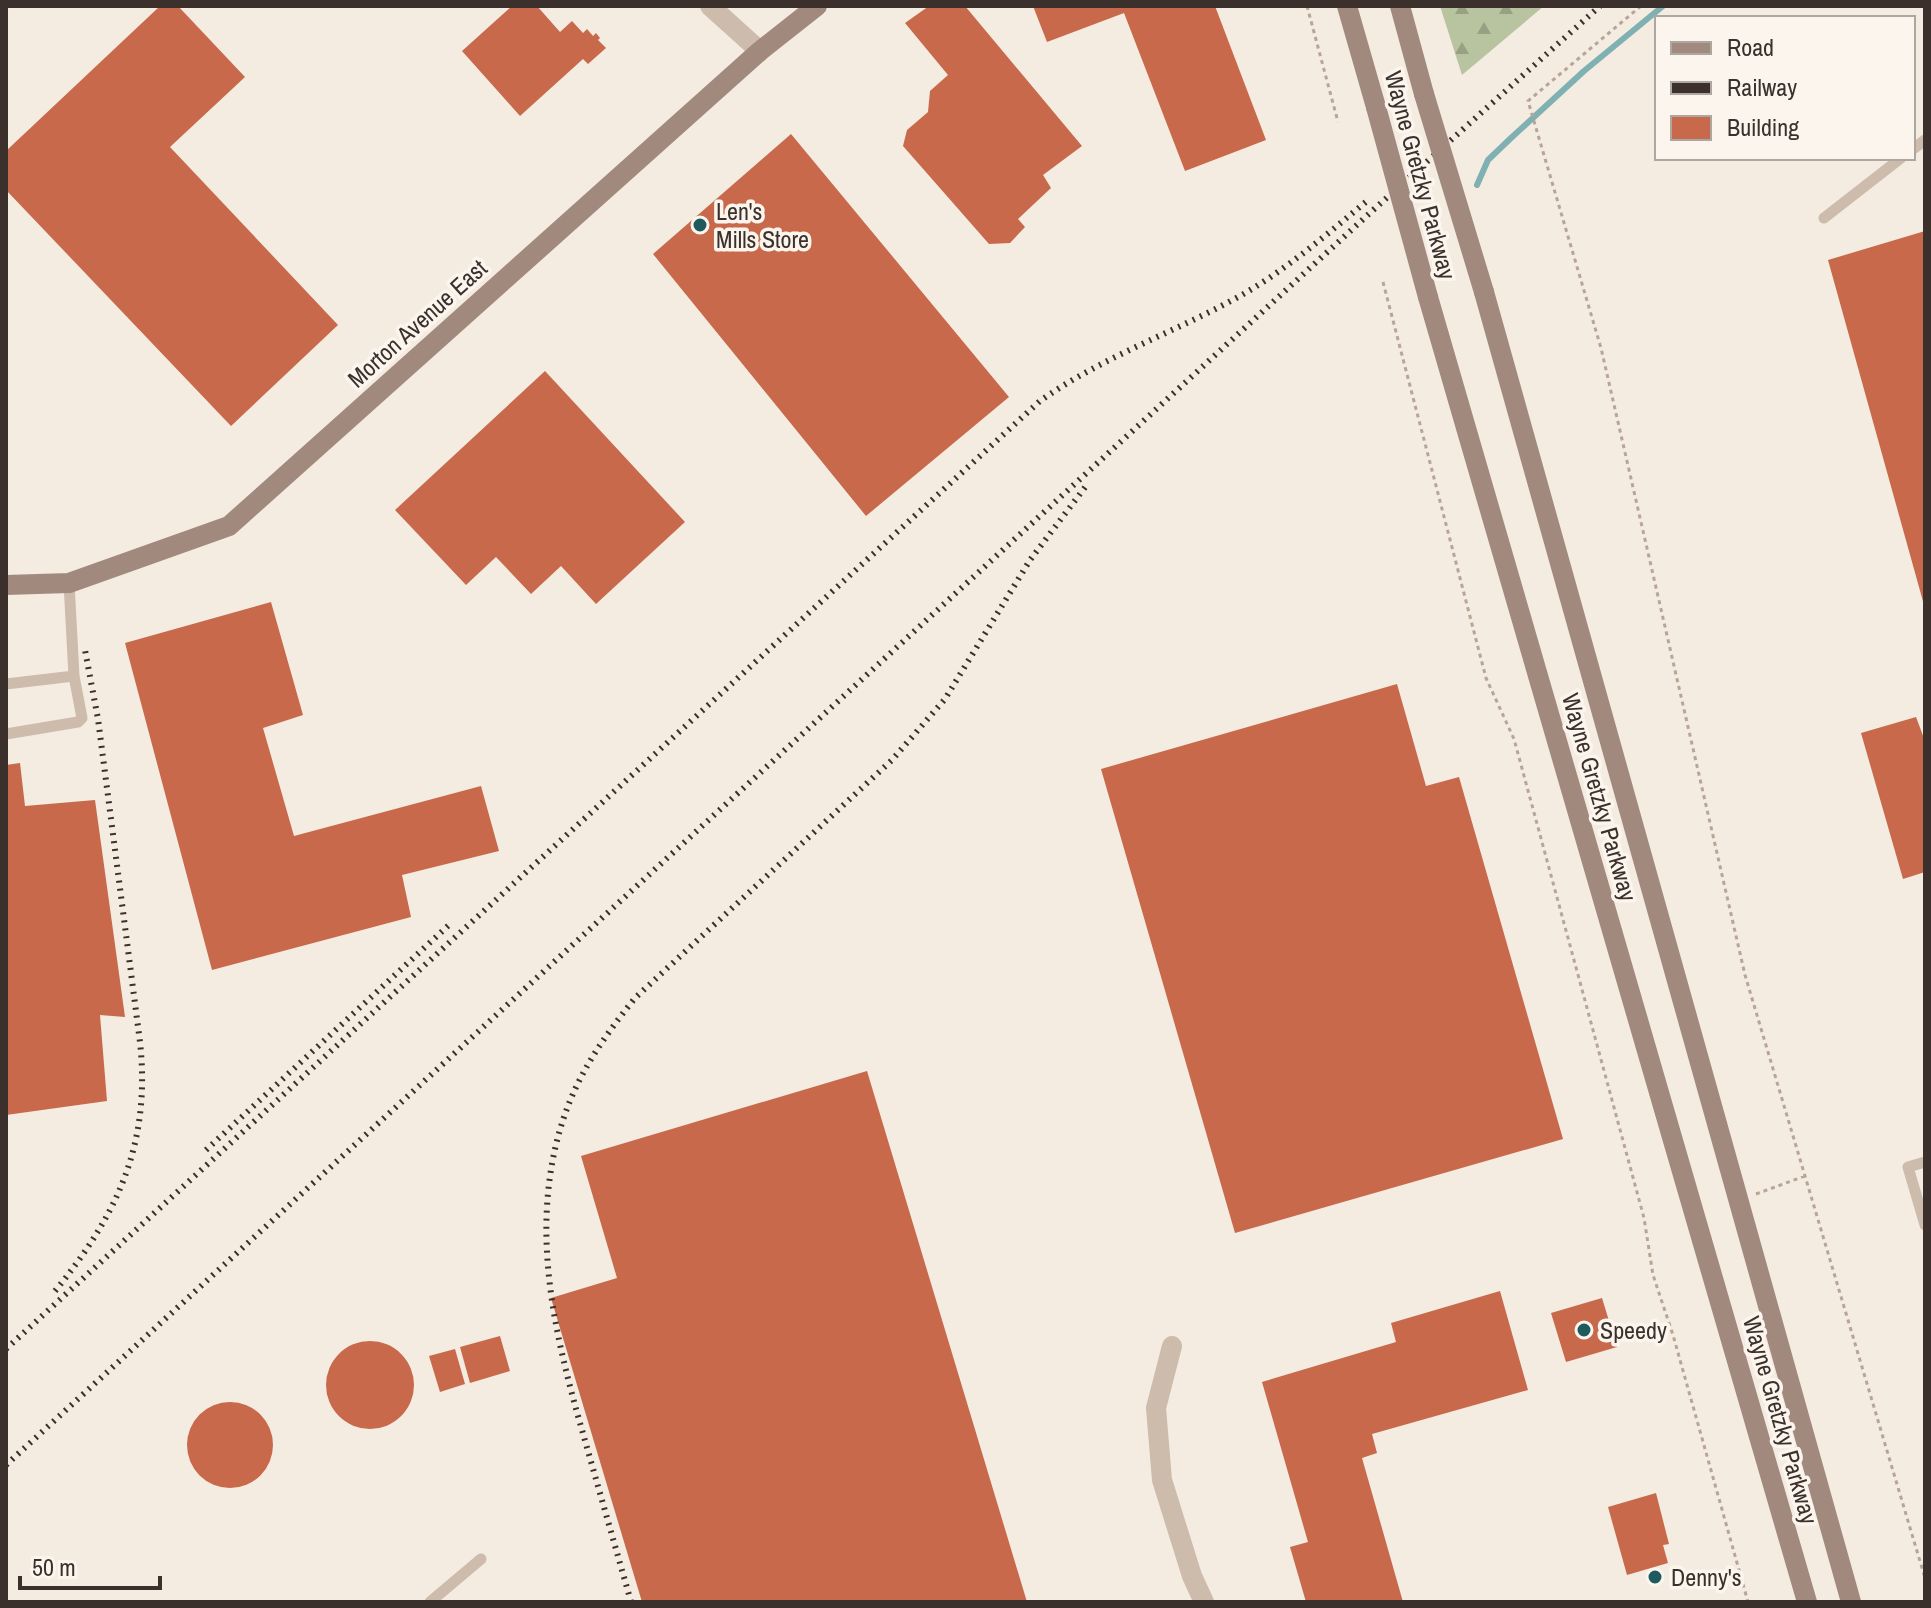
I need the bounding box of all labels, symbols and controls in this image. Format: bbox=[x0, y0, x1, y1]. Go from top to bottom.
legend bbox=[1655, 16, 1915, 160]
text: Road bbox=[1727, 31, 1774, 63]
street label: Wayne Gretzky Parkway bbox=[1378, 67, 1464, 283]
text: Railway bbox=[1727, 71, 1797, 103]
text: Building bbox=[1727, 111, 1799, 143]
place label: Len's Mills Store bbox=[716, 195, 809, 255]
marker: Len's Mills Store bbox=[691, 216, 709, 234]
street label: Morton Avenue East bbox=[341, 252, 494, 394]
street label: Wayne Gretzky Parkway bbox=[1555, 689, 1645, 905]
street label: Wayne Gretzky Parkway bbox=[1736, 1312, 1826, 1528]
place label: Speedy bbox=[1600, 1314, 1667, 1346]
marker: Speedy bbox=[1575, 1321, 1593, 1339]
scale bar bbox=[20, 1540, 160, 1590]
text: 50 m bbox=[32, 1551, 76, 1583]
place label: Denny's bbox=[1671, 1561, 1742, 1593]
marker: Denny's bbox=[1646, 1568, 1664, 1586]

